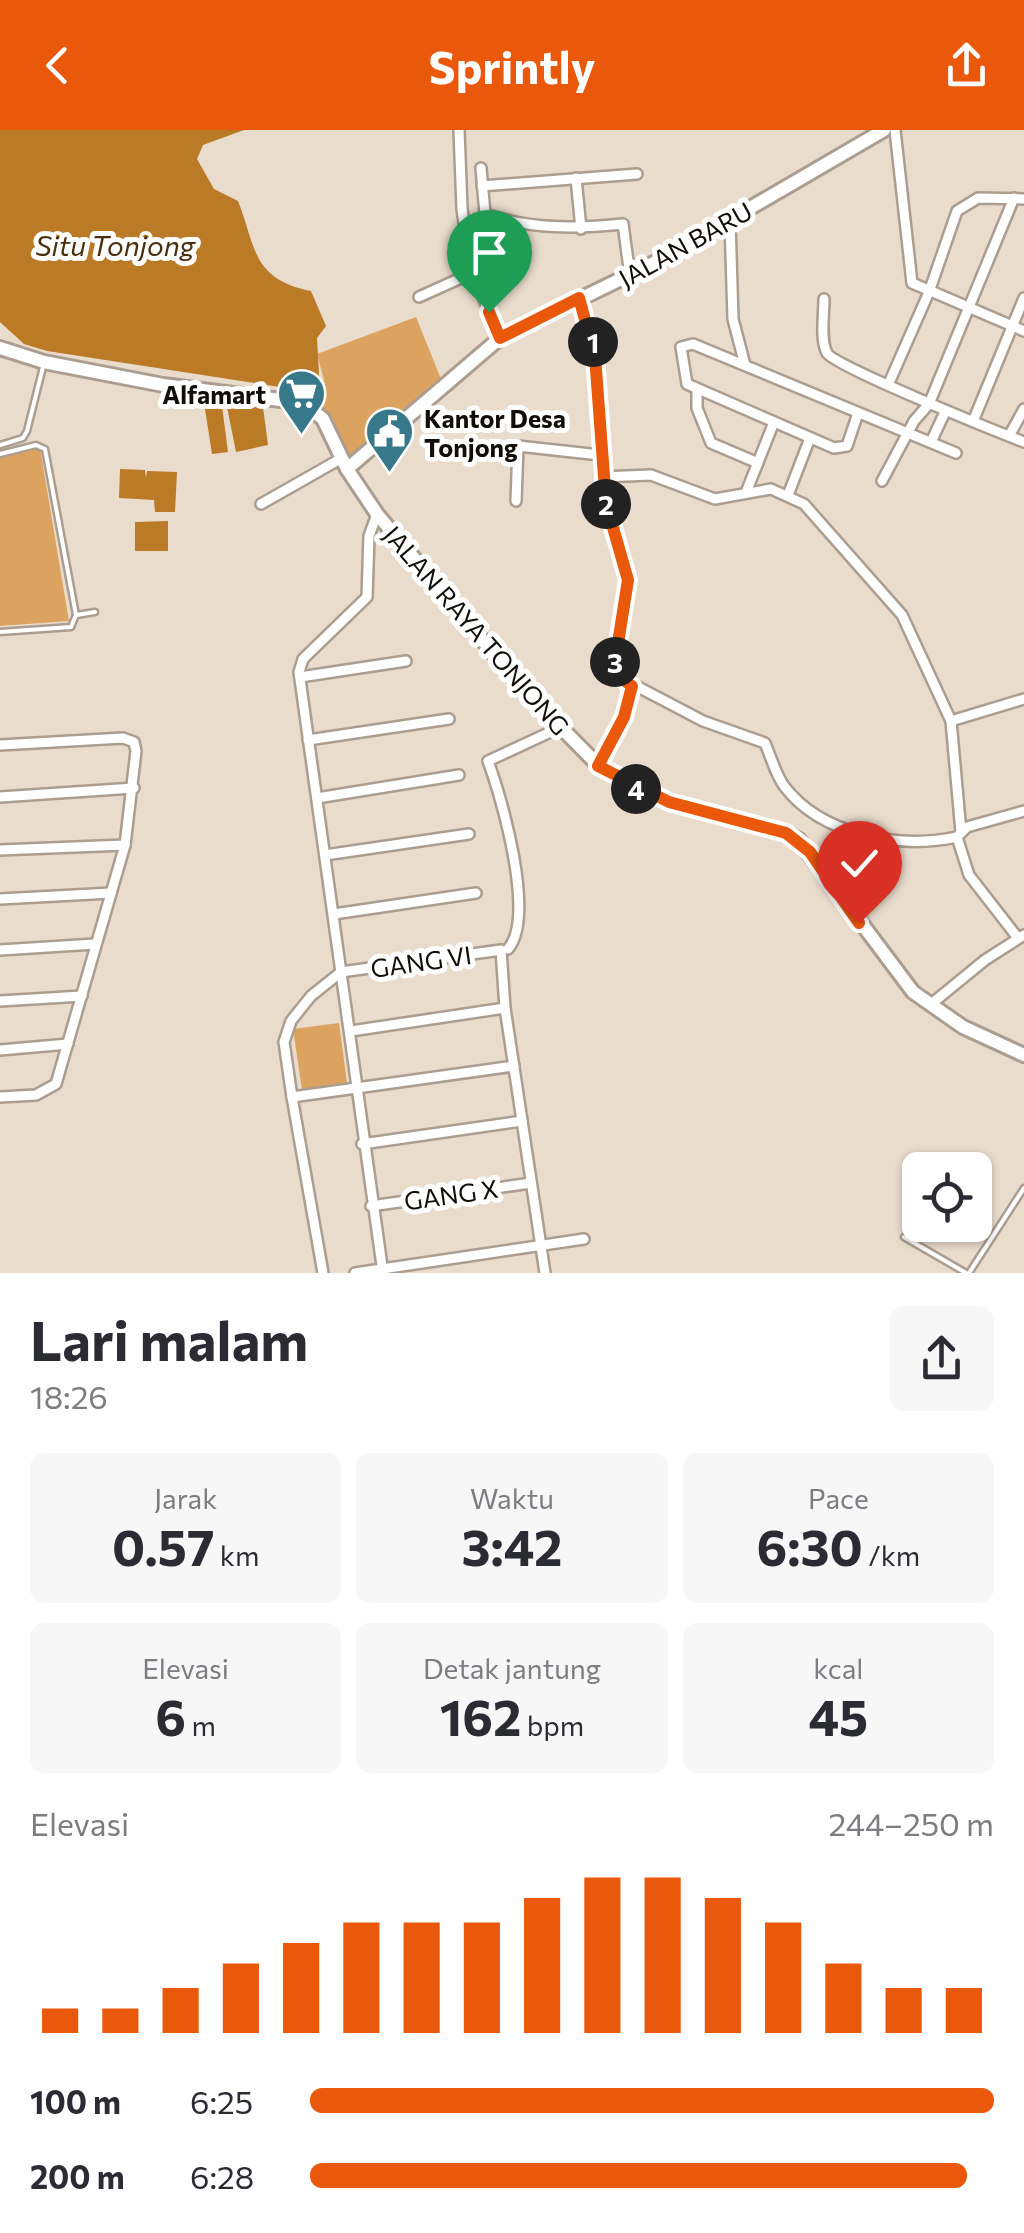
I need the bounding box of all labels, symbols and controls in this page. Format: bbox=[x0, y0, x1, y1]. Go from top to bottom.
icon: back bbox=[30, 38, 85, 93]
text: Sprintly bbox=[429, 38, 595, 93]
icon: share bbox=[939, 38, 994, 93]
street label: JALAN BARU bbox=[613, 195, 757, 293]
pin bbox=[447, 210, 532, 313]
icon: arrive bbox=[462, 225, 517, 280]
water label: Situ Tonjong bbox=[35, 228, 197, 262]
pin: 1 bbox=[568, 317, 618, 367]
text: 1 bbox=[587, 325, 599, 359]
supermarket icon: Alfamart bbox=[275, 368, 327, 436]
place label: Alfamart bbox=[162, 379, 266, 409]
place label: Kantor Desa Tonjong bbox=[424, 403, 566, 462]
public building icon: Kantor Desa Tonjong bbox=[363, 406, 415, 474]
pin: 2 bbox=[581, 479, 631, 529]
text: 2 bbox=[598, 487, 614, 521]
street label: JALAN RAYA TONJONG bbox=[378, 519, 576, 741]
pin: 3 bbox=[590, 637, 640, 687]
text: 3 bbox=[607, 645, 623, 679]
pin: 4 bbox=[611, 764, 661, 814]
text: 4 bbox=[627, 772, 645, 806]
pin bbox=[817, 821, 902, 924]
icon: check bbox=[832, 836, 887, 891]
street label: GANG VI bbox=[369, 939, 473, 983]
map controls bbox=[902, 1152, 992, 1242]
button: locate bbox=[902, 1152, 992, 1242]
street label: GANG X bbox=[402, 1173, 500, 1215]
text: Lari malam bbox=[30, 1305, 308, 1372]
button: share bbox=[889, 1306, 994, 1411]
text: 18:26 bbox=[30, 1376, 108, 1416]
text: Jarak bbox=[154, 1481, 217, 1515]
text: Waktu bbox=[470, 1481, 554, 1515]
text: Pace bbox=[808, 1481, 869, 1515]
text: 0.57 bbox=[112, 1515, 214, 1576]
text: 3:42 bbox=[461, 1515, 563, 1576]
text: 6:30 bbox=[756, 1515, 863, 1576]
text: km bbox=[214, 1538, 259, 1572]
text: /km bbox=[863, 1538, 920, 1572]
text: Elevasi bbox=[142, 1651, 229, 1685]
text: Detak jantung bbox=[423, 1651, 601, 1685]
text: kcal bbox=[813, 1651, 863, 1685]
text: 6 bbox=[155, 1685, 186, 1746]
text: 162 bbox=[440, 1685, 521, 1746]
text: 45 bbox=[808, 1685, 868, 1746]
text: m bbox=[186, 1708, 216, 1742]
text: bpm bbox=[521, 1708, 584, 1742]
text: Elevasi bbox=[30, 1803, 129, 1843]
text: 244–250 m bbox=[829, 1803, 994, 1843]
text: 100 m bbox=[30, 2081, 121, 2121]
text: 6:25 bbox=[190, 2081, 253, 2121]
text: 200 m bbox=[30, 2156, 125, 2196]
text: 6:28 bbox=[190, 2156, 254, 2196]

